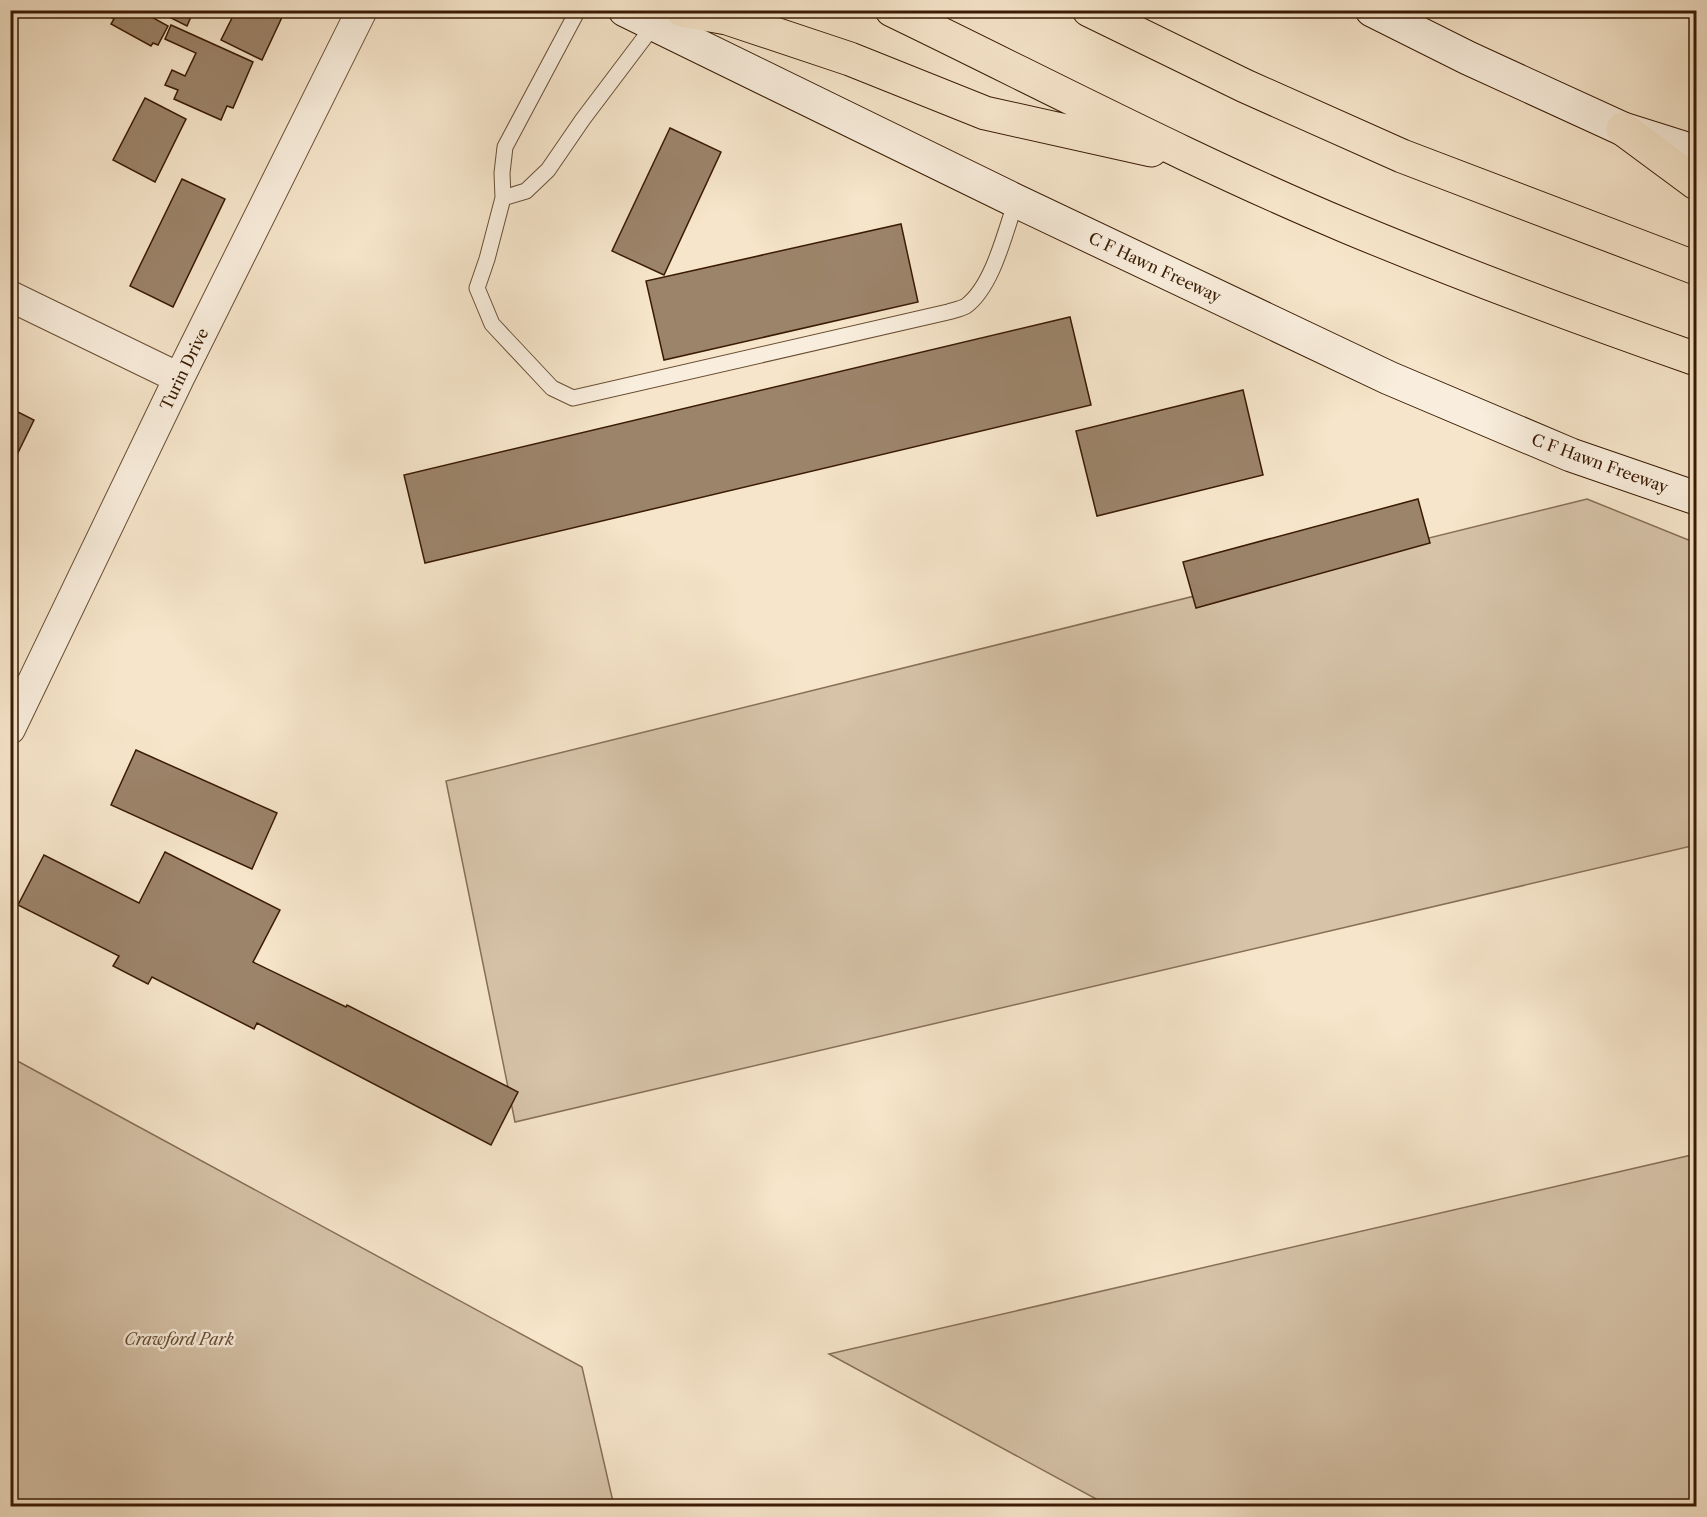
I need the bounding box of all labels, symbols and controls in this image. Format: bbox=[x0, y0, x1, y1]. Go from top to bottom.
street label: C F Hawn Freeway bbox=[1085, 227, 1226, 307]
street label: Turin Drive bbox=[156, 325, 212, 413]
street label: C F Hawn Freeway bbox=[1529, 429, 1672, 497]
park label: Crawford Park bbox=[124, 1329, 234, 1349]

